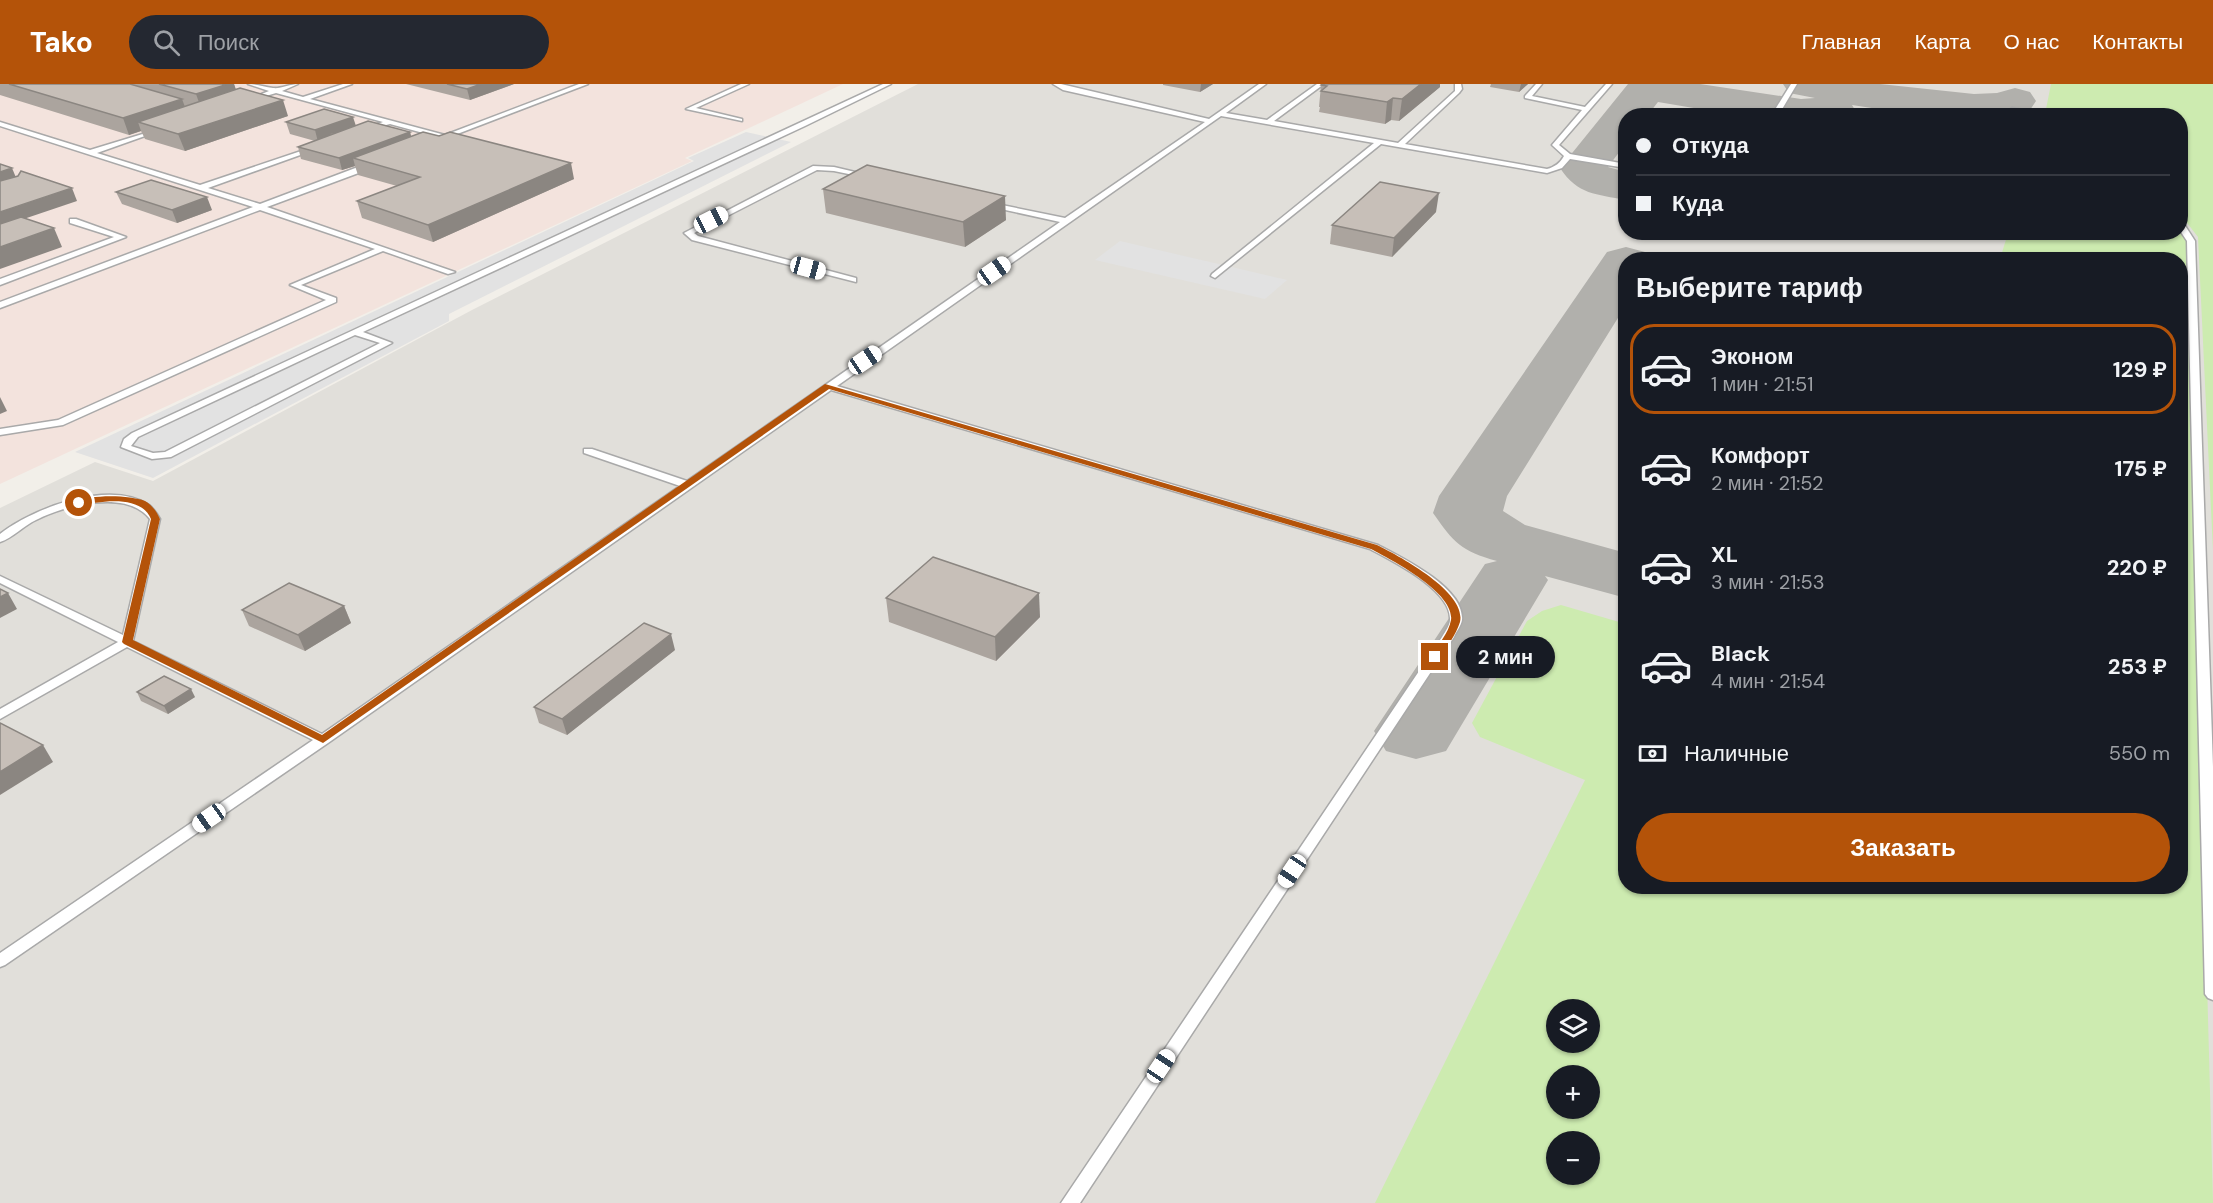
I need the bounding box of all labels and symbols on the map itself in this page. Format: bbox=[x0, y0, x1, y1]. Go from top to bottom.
car bbox=[691, 204, 731, 236]
car bbox=[974, 253, 1014, 289]
car bbox=[788, 255, 828, 281]
car bbox=[845, 342, 885, 378]
route start bbox=[65, 489, 92, 516]
callout: 2 мин bbox=[1456, 636, 1555, 678]
route end bbox=[1421, 643, 1448, 670]
car bbox=[189, 800, 229, 836]
car bbox=[1274, 851, 1310, 891]
car bbox=[1143, 1046, 1179, 1086]

